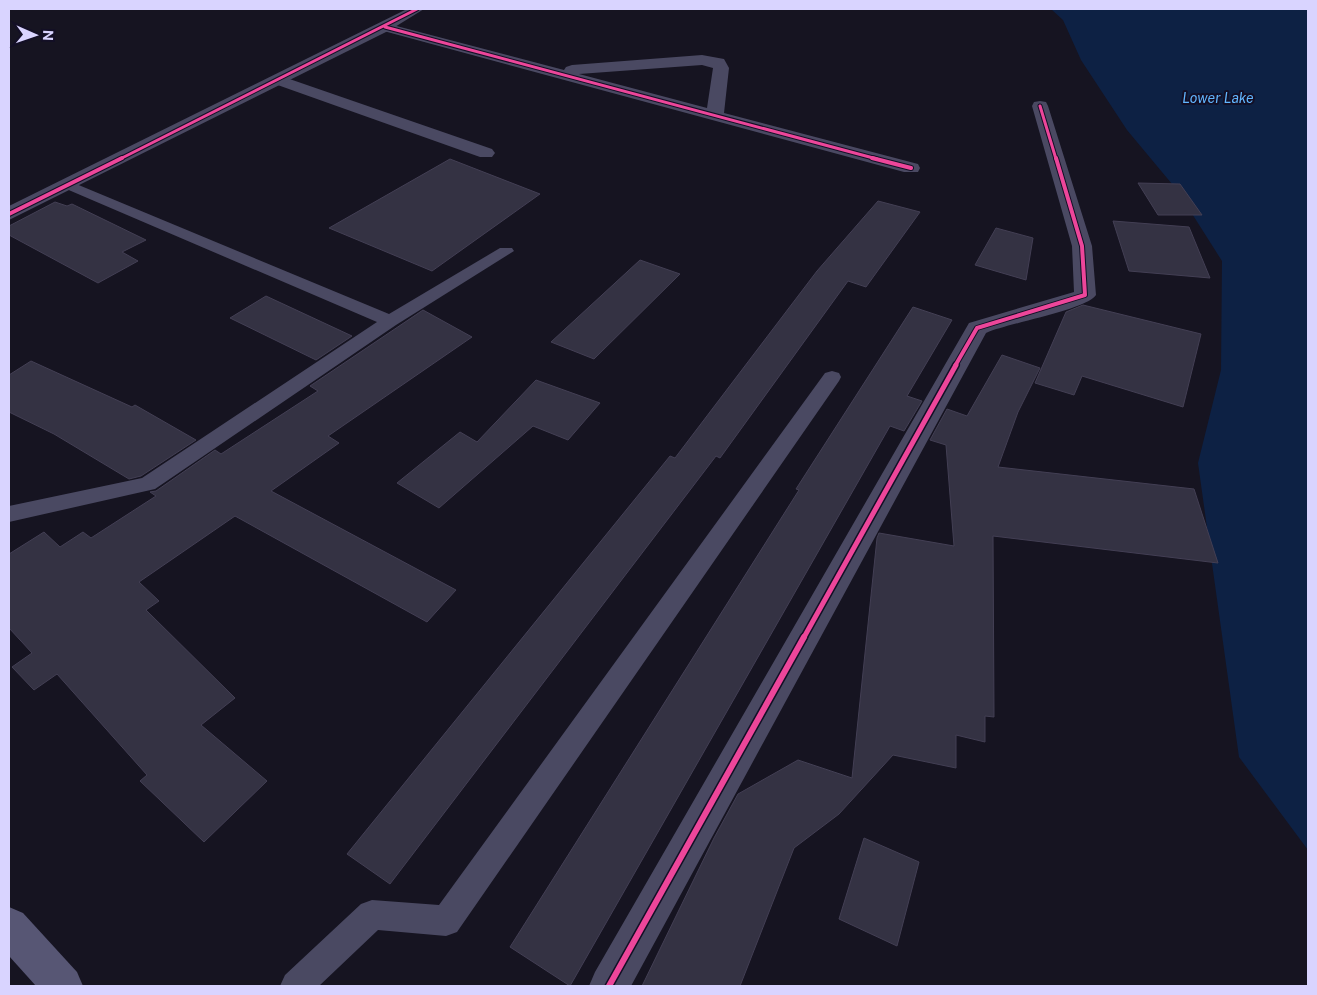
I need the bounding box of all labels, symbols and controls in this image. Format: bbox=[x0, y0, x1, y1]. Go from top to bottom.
north arrow bbox=[10, 10, 60, 60]
text: N bbox=[40, 30, 56, 41]
water label: Lower Lake bbox=[1182, 90, 1254, 106]

